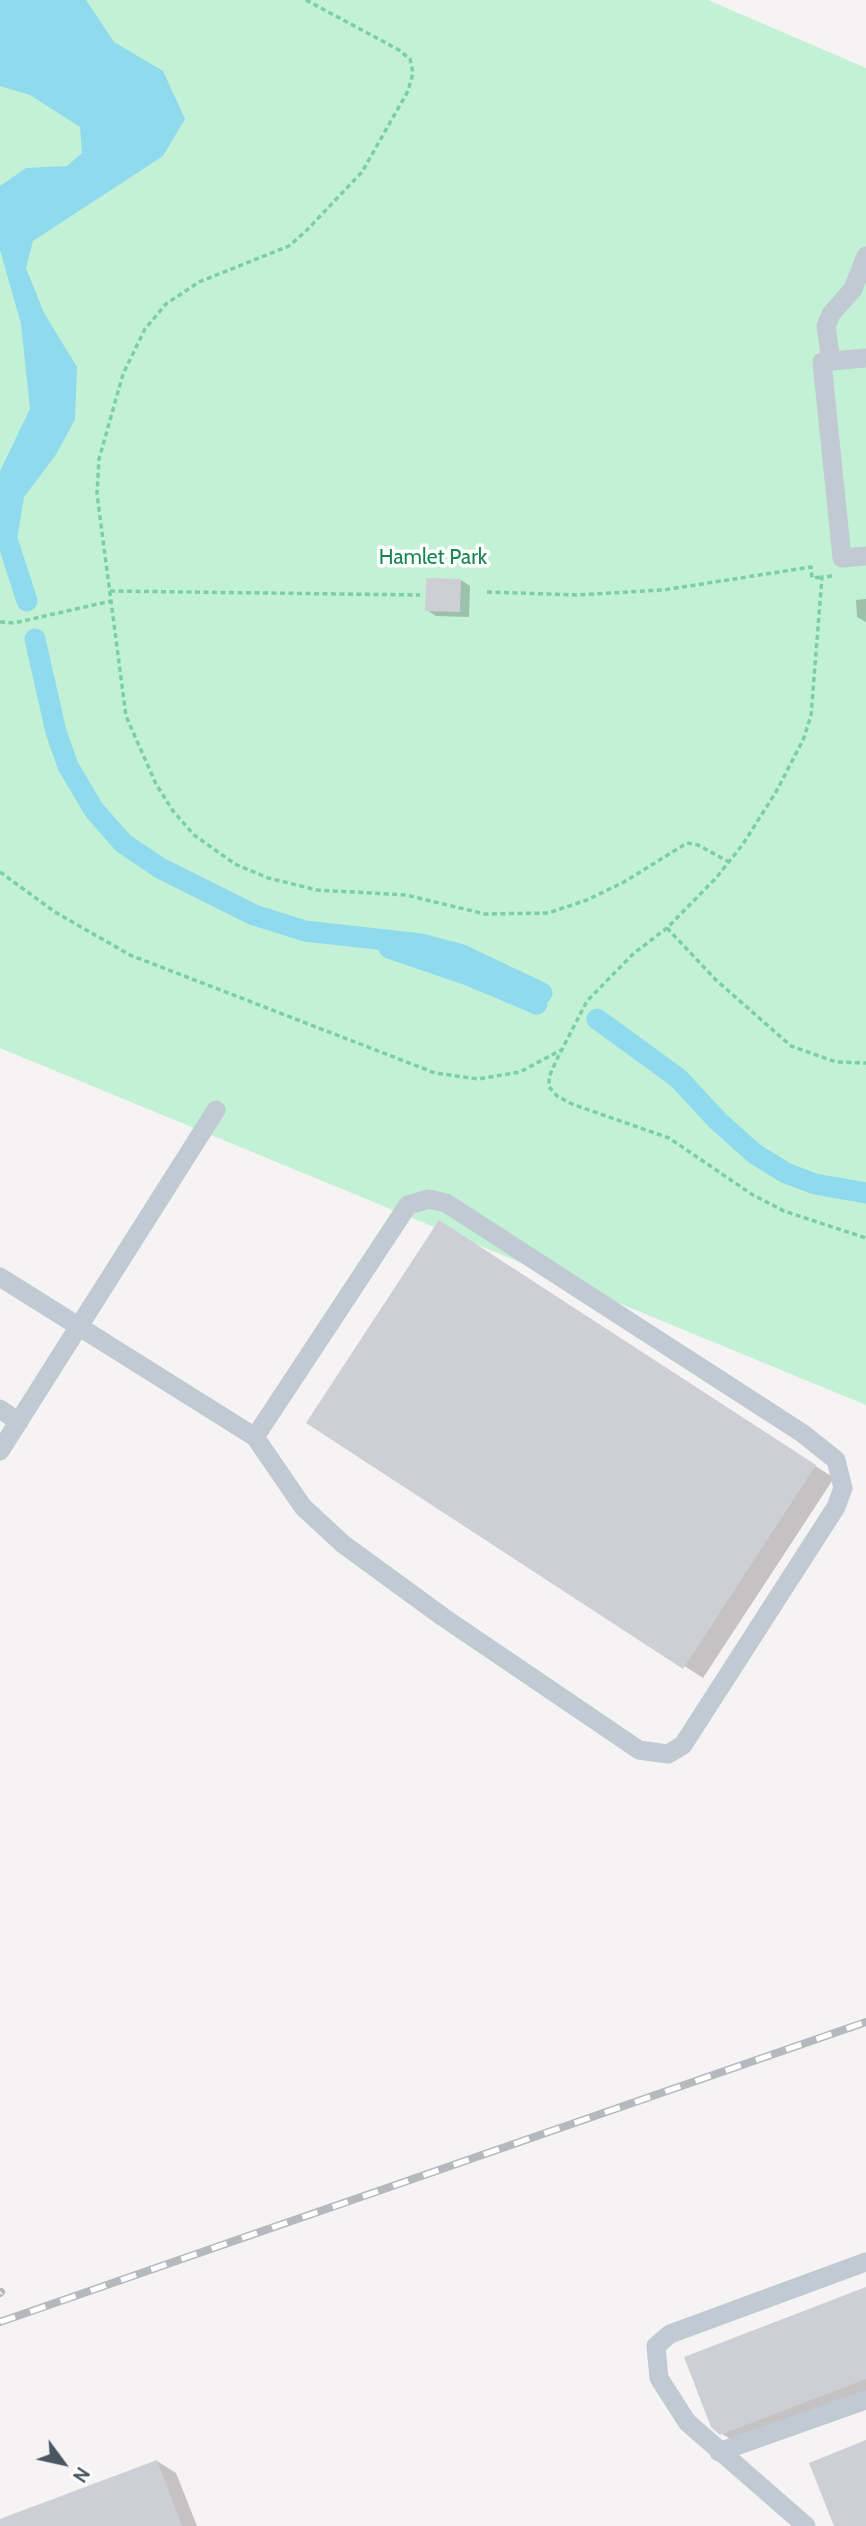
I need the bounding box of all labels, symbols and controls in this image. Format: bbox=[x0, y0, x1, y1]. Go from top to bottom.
park label: Hamlet Park bbox=[379, 545, 487, 571]
north arrow bbox=[28, 2428, 98, 2498]
text: N bbox=[68, 2463, 94, 2487]

